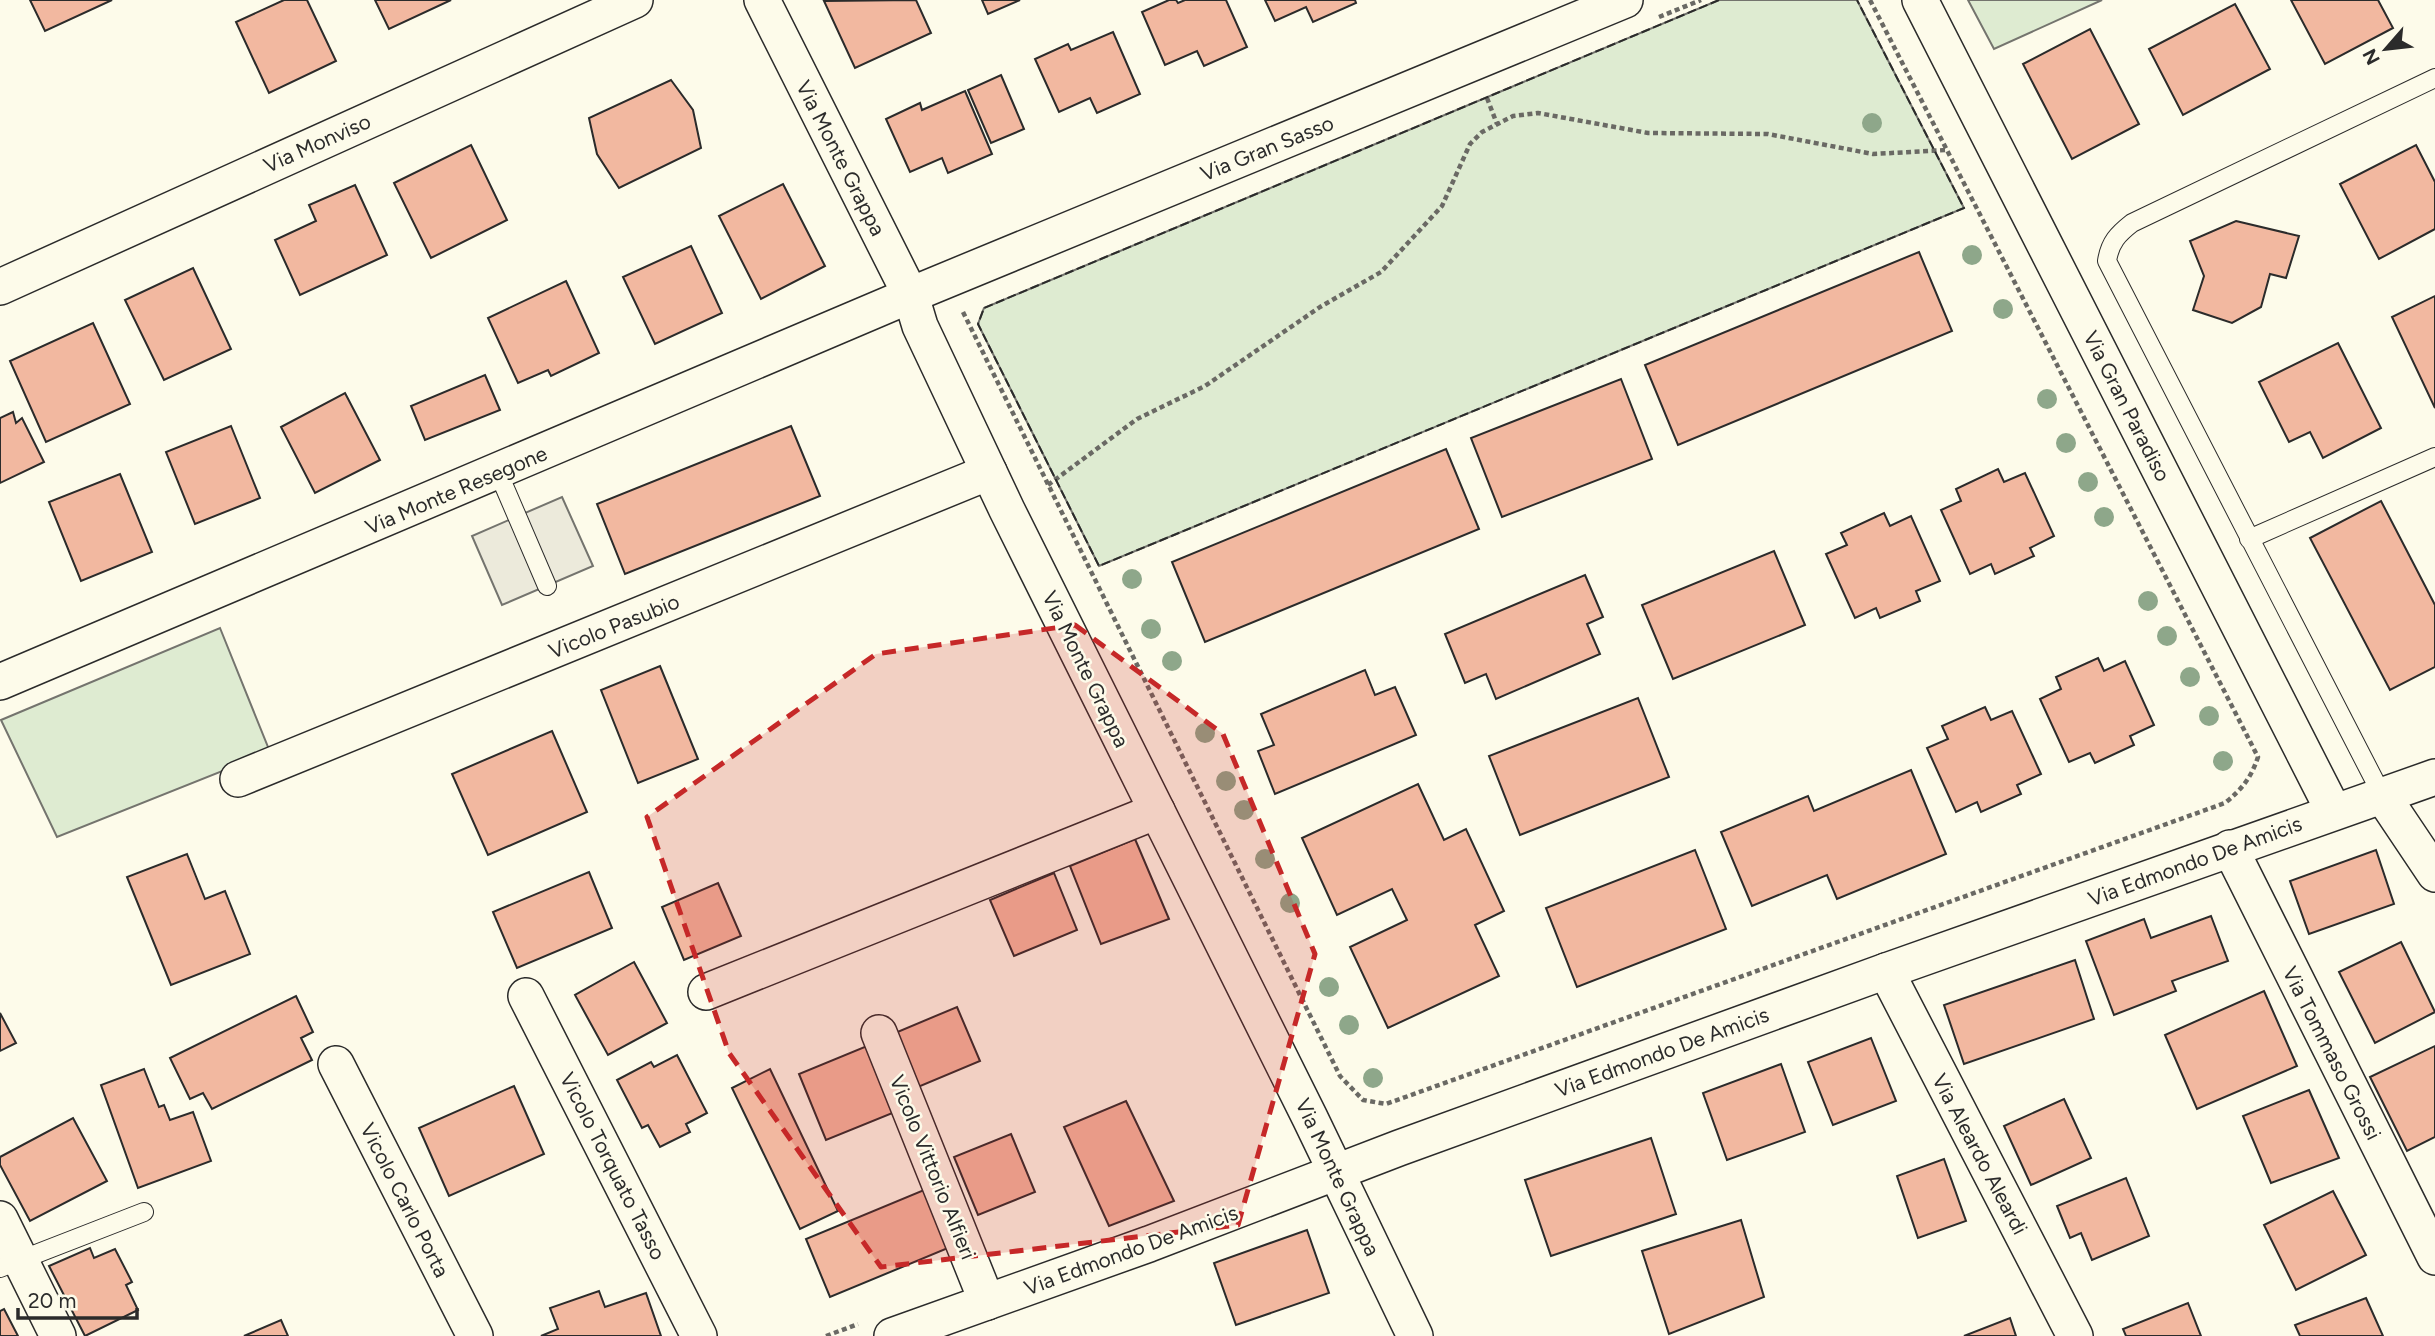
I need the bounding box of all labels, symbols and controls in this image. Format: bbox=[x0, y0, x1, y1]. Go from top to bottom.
north arrow bbox=[2351, 14, 2421, 84]
text: N bbox=[2358, 45, 2385, 69]
street label: Via Monte Grappa bbox=[791, 76, 891, 240]
street label: Via Monviso bbox=[260, 108, 374, 178]
street label: Via Gran Sasso bbox=[1197, 110, 1337, 186]
street label: Via Gran Paradiso bbox=[2078, 327, 2176, 485]
street label: Via Monte Resegone bbox=[361, 440, 551, 540]
street label: Via Monte Grappa bbox=[1037, 587, 1135, 751]
street label: Vicolo Pasubio bbox=[545, 588, 683, 664]
street label: Via Edmondo De Amicis bbox=[2085, 811, 2305, 911]
street label: Via Tommaso Grossi bbox=[2277, 962, 2387, 1144]
street label: Via Edmondo De Amicis bbox=[1552, 1002, 1772, 1102]
street label: Vicolo Torquato Tasso bbox=[555, 1068, 671, 1264]
street label: Via Aleardo Aleardi bbox=[1927, 1069, 2033, 1239]
street label: Vicolo Vittorio Alfieri bbox=[885, 1071, 981, 1263]
street label: Via Monte Grappa bbox=[1291, 1094, 1385, 1260]
street label: Vicolo Carlo Porta bbox=[355, 1119, 455, 1281]
street label: Via Edmondo De Amicis bbox=[1021, 1200, 1241, 1300]
scale bar bbox=[18, 1276, 136, 1320]
text: 20 m bbox=[28, 1288, 76, 1313]

